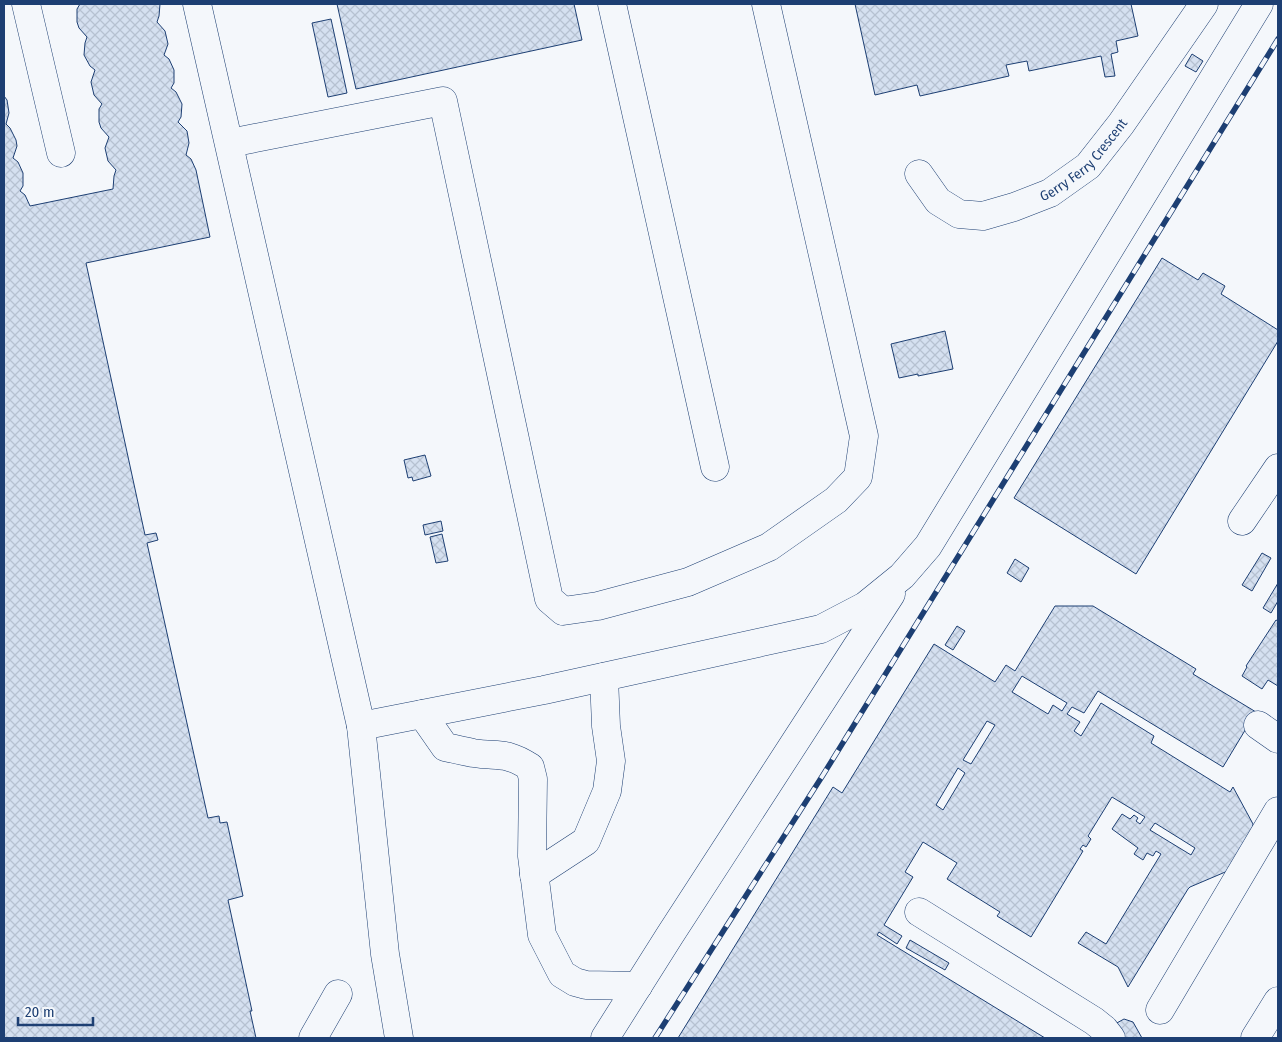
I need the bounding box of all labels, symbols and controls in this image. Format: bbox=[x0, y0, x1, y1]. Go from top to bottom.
street label: Gerry Ferry Crescent bbox=[1038, 115, 1131, 205]
scale bar bbox=[18, 994, 92, 1026]
text: 20 m bbox=[25, 1003, 55, 1021]

